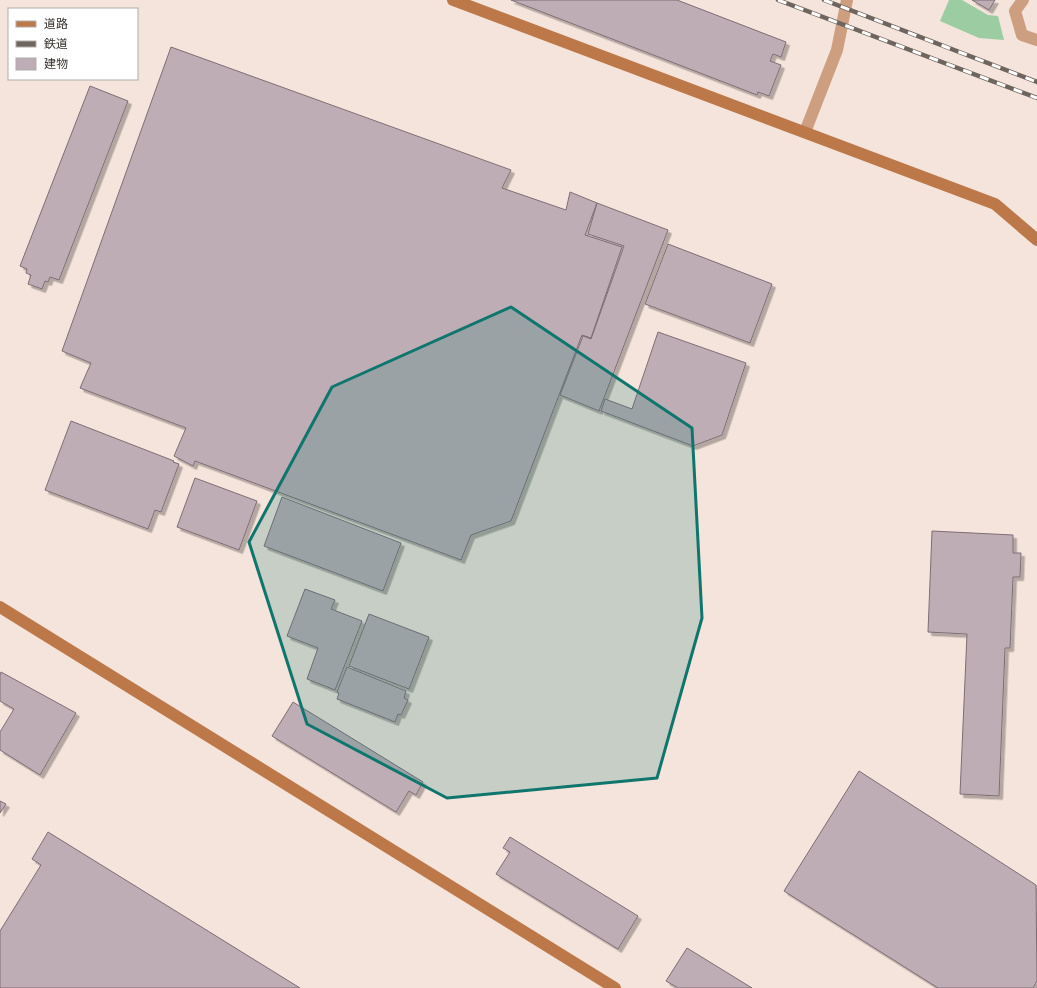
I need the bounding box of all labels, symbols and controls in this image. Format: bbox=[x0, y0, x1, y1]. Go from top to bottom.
legend bbox=[8, 8, 138, 80]
text: 道路 bbox=[44, 17, 68, 31]
text: 鉄道 bbox=[44, 37, 68, 51]
text: 建物 bbox=[44, 57, 68, 71]

